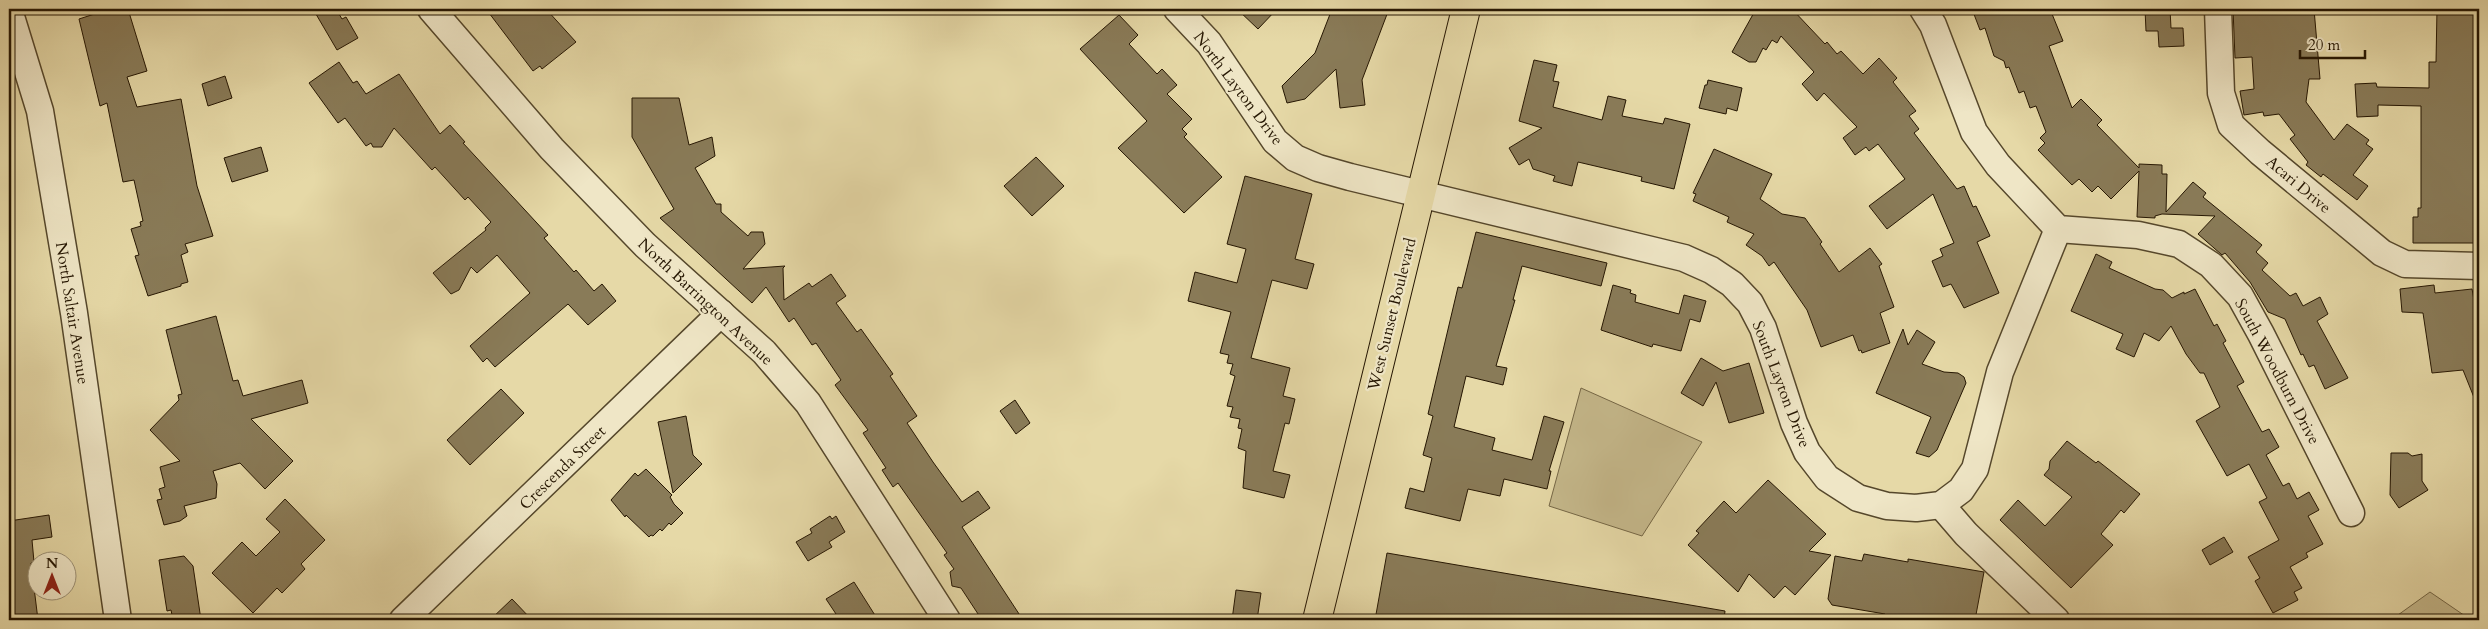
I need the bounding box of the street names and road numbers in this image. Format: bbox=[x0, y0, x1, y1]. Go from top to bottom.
street label: North Layton Drive bbox=[1188, 27, 1288, 150]
street label: Acari Drive bbox=[2261, 151, 2336, 219]
street label: North Barrington Avenue bbox=[633, 233, 778, 370]
street label: West Sunset Boulevard bbox=[1362, 235, 1422, 394]
street label: North Saltair Avenue bbox=[50, 240, 94, 386]
street label: South Woodburn Drive bbox=[2229, 295, 2325, 448]
street label: South Layton Drive bbox=[1747, 318, 1815, 451]
street label: Crescenda Street bbox=[515, 421, 611, 515]

